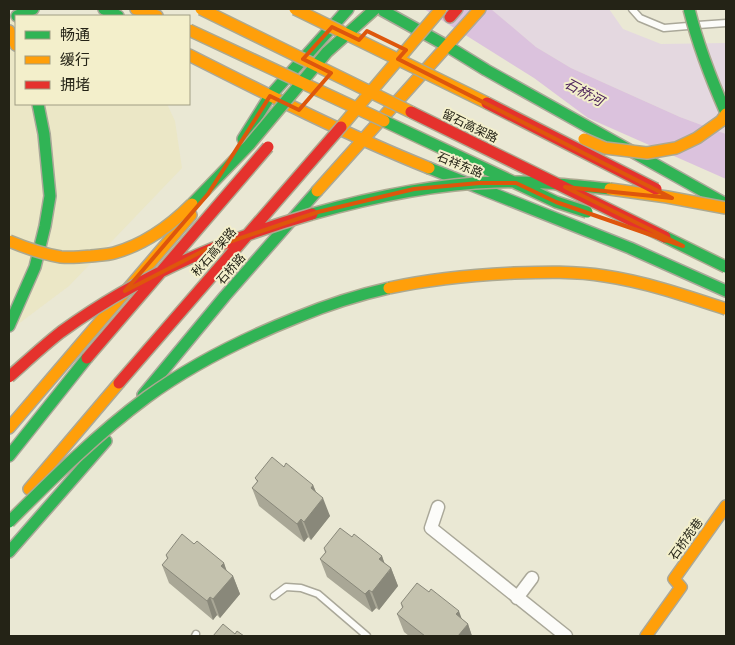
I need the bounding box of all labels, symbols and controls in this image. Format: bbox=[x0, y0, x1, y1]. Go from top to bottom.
legend bbox=[15, 15, 190, 105]
text: 畅通 bbox=[60, 26, 90, 43]
text: 缓行 bbox=[60, 51, 90, 68]
water label: 石桥河 bbox=[562, 75, 609, 111]
text: 拥堵 bbox=[60, 76, 90, 93]
street label: 留石高架路 bbox=[440, 107, 500, 145]
street label: 石祥东路 bbox=[435, 150, 485, 180]
street label: 秋石高架路 bbox=[189, 225, 239, 279]
street label: 石桥路 bbox=[214, 251, 248, 287]
street label: 石桥苑巷 bbox=[666, 515, 706, 563]

